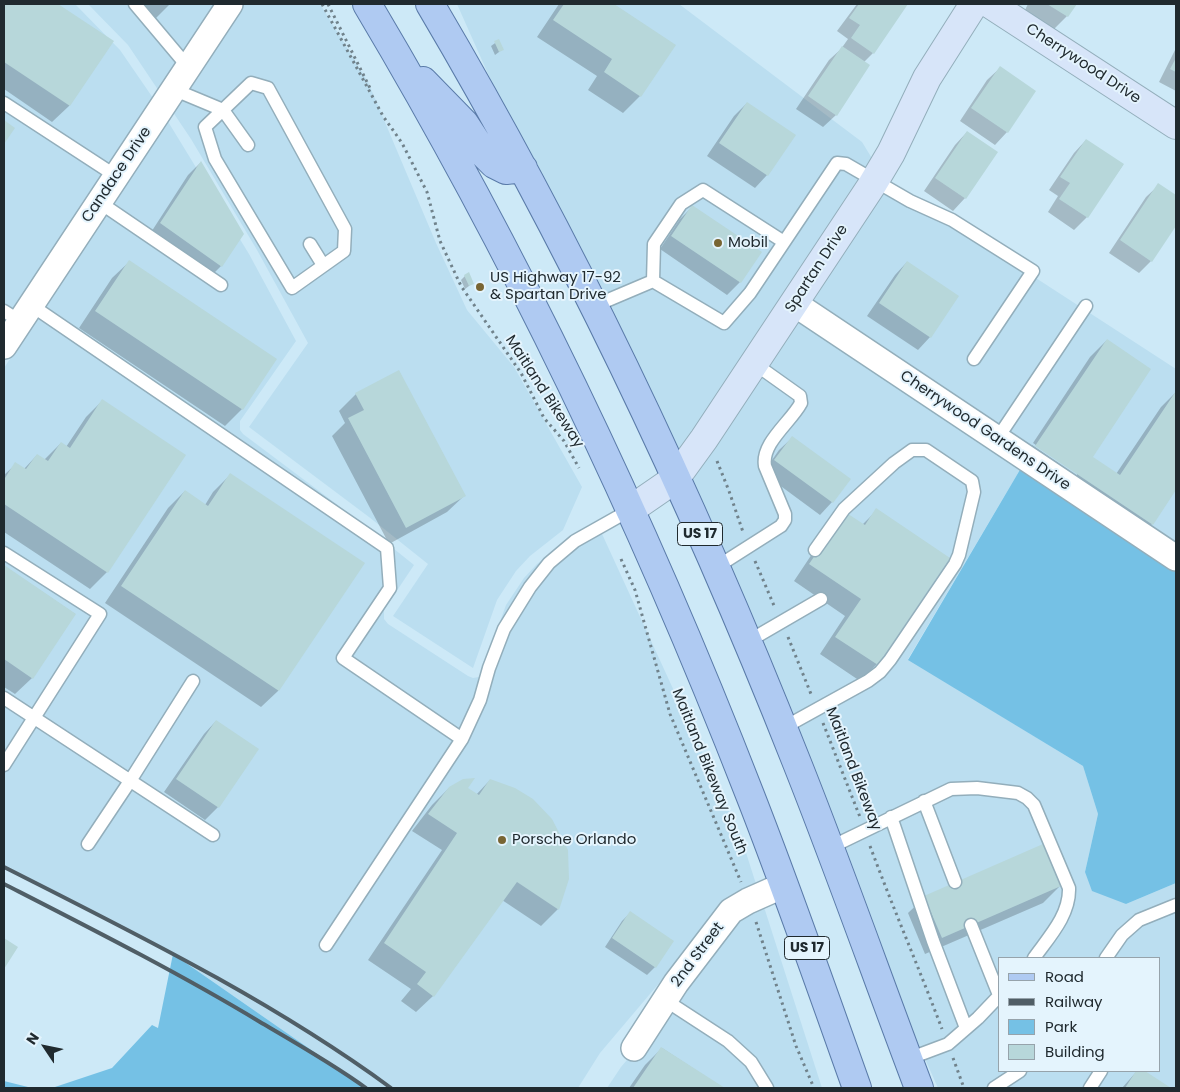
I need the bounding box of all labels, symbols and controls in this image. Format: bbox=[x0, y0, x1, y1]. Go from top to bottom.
street label: Cherrywood Drive bbox=[1022, 20, 1144, 108]
street label: Candace Drive bbox=[78, 124, 156, 226]
street label: Spartan Drive bbox=[782, 222, 852, 316]
place label: Mobil bbox=[728, 234, 768, 252]
marker: Mobil bbox=[712, 237, 724, 249]
place label: US Highway 17-92 & Spartan Drive bbox=[490, 269, 621, 304]
marker: US Highway 17-92 & Spartan Drive bbox=[474, 281, 486, 293]
street label: Maitland Bikeway bbox=[501, 332, 587, 452]
street label: Cherrywood Gardens Drive bbox=[896, 367, 1074, 495]
road number: US 17 bbox=[678, 522, 722, 546]
street label: Maitland Bikeway South bbox=[667, 686, 751, 858]
street label: Maitland Bikeway bbox=[821, 705, 885, 833]
place label: Porsche Orlando bbox=[512, 831, 636, 849]
marker: Porsche Orlando bbox=[496, 834, 508, 846]
street label: 2nd Street bbox=[668, 919, 728, 991]
road number: US 17 bbox=[784, 936, 830, 960]
legend bbox=[998, 957, 1160, 1072]
text: Road bbox=[1045, 966, 1084, 987]
text: Railway bbox=[1045, 991, 1103, 1012]
text: Park bbox=[1045, 1016, 1077, 1037]
north arrow bbox=[20, 1022, 70, 1072]
text: N bbox=[21, 1029, 44, 1049]
text: Building bbox=[1045, 1041, 1105, 1062]

